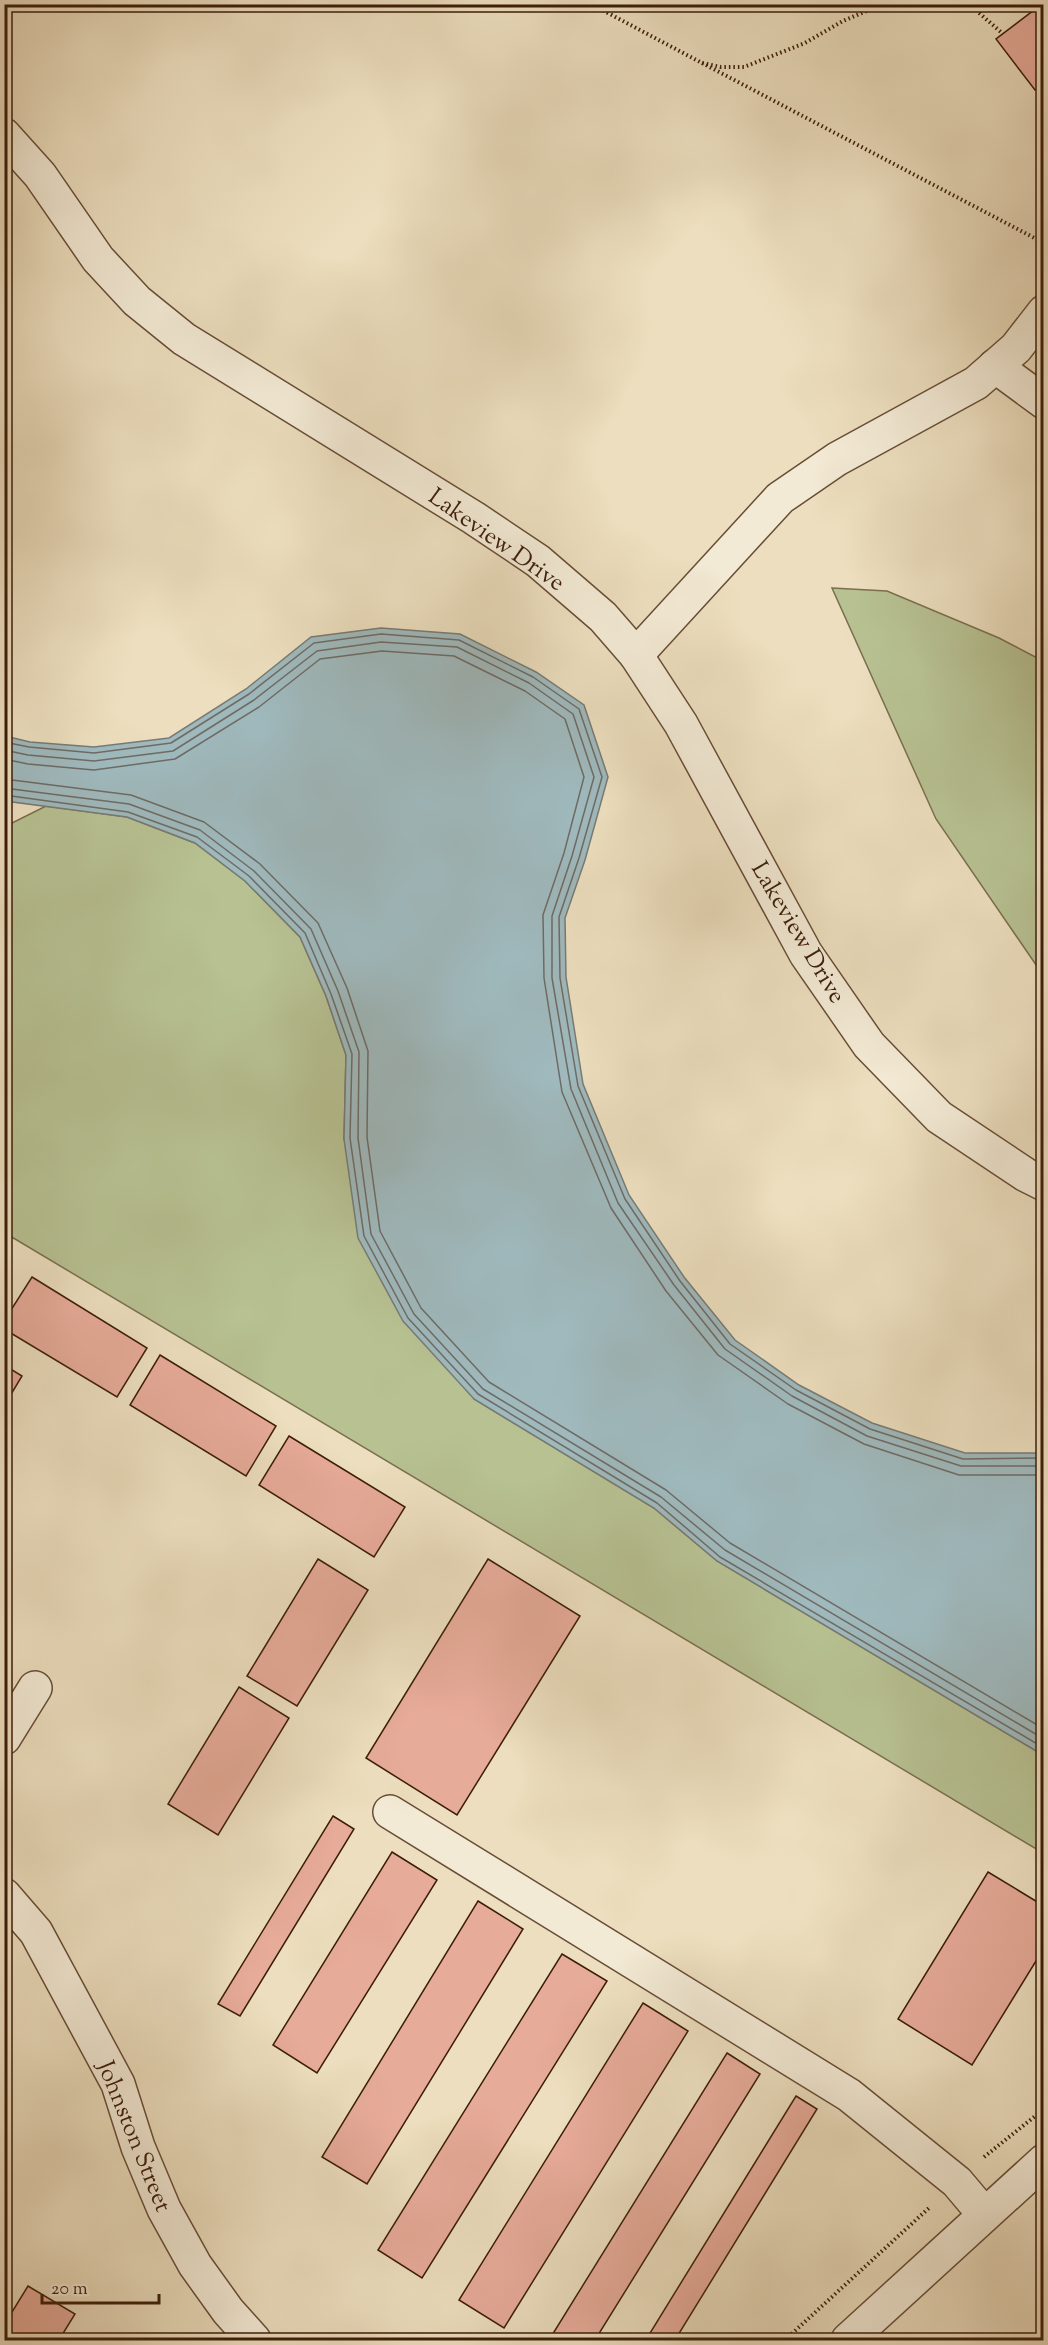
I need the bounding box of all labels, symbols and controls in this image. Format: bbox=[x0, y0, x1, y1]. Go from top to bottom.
street label: Lakeview Drive bbox=[421, 481, 571, 600]
street label: Lakeview Drive bbox=[742, 856, 853, 1010]
street label: Johnston Street bbox=[87, 2054, 179, 2217]
scale bar bbox=[42, 2267, 159, 2305]
text: 20 m bbox=[51, 2277, 88, 2303]

